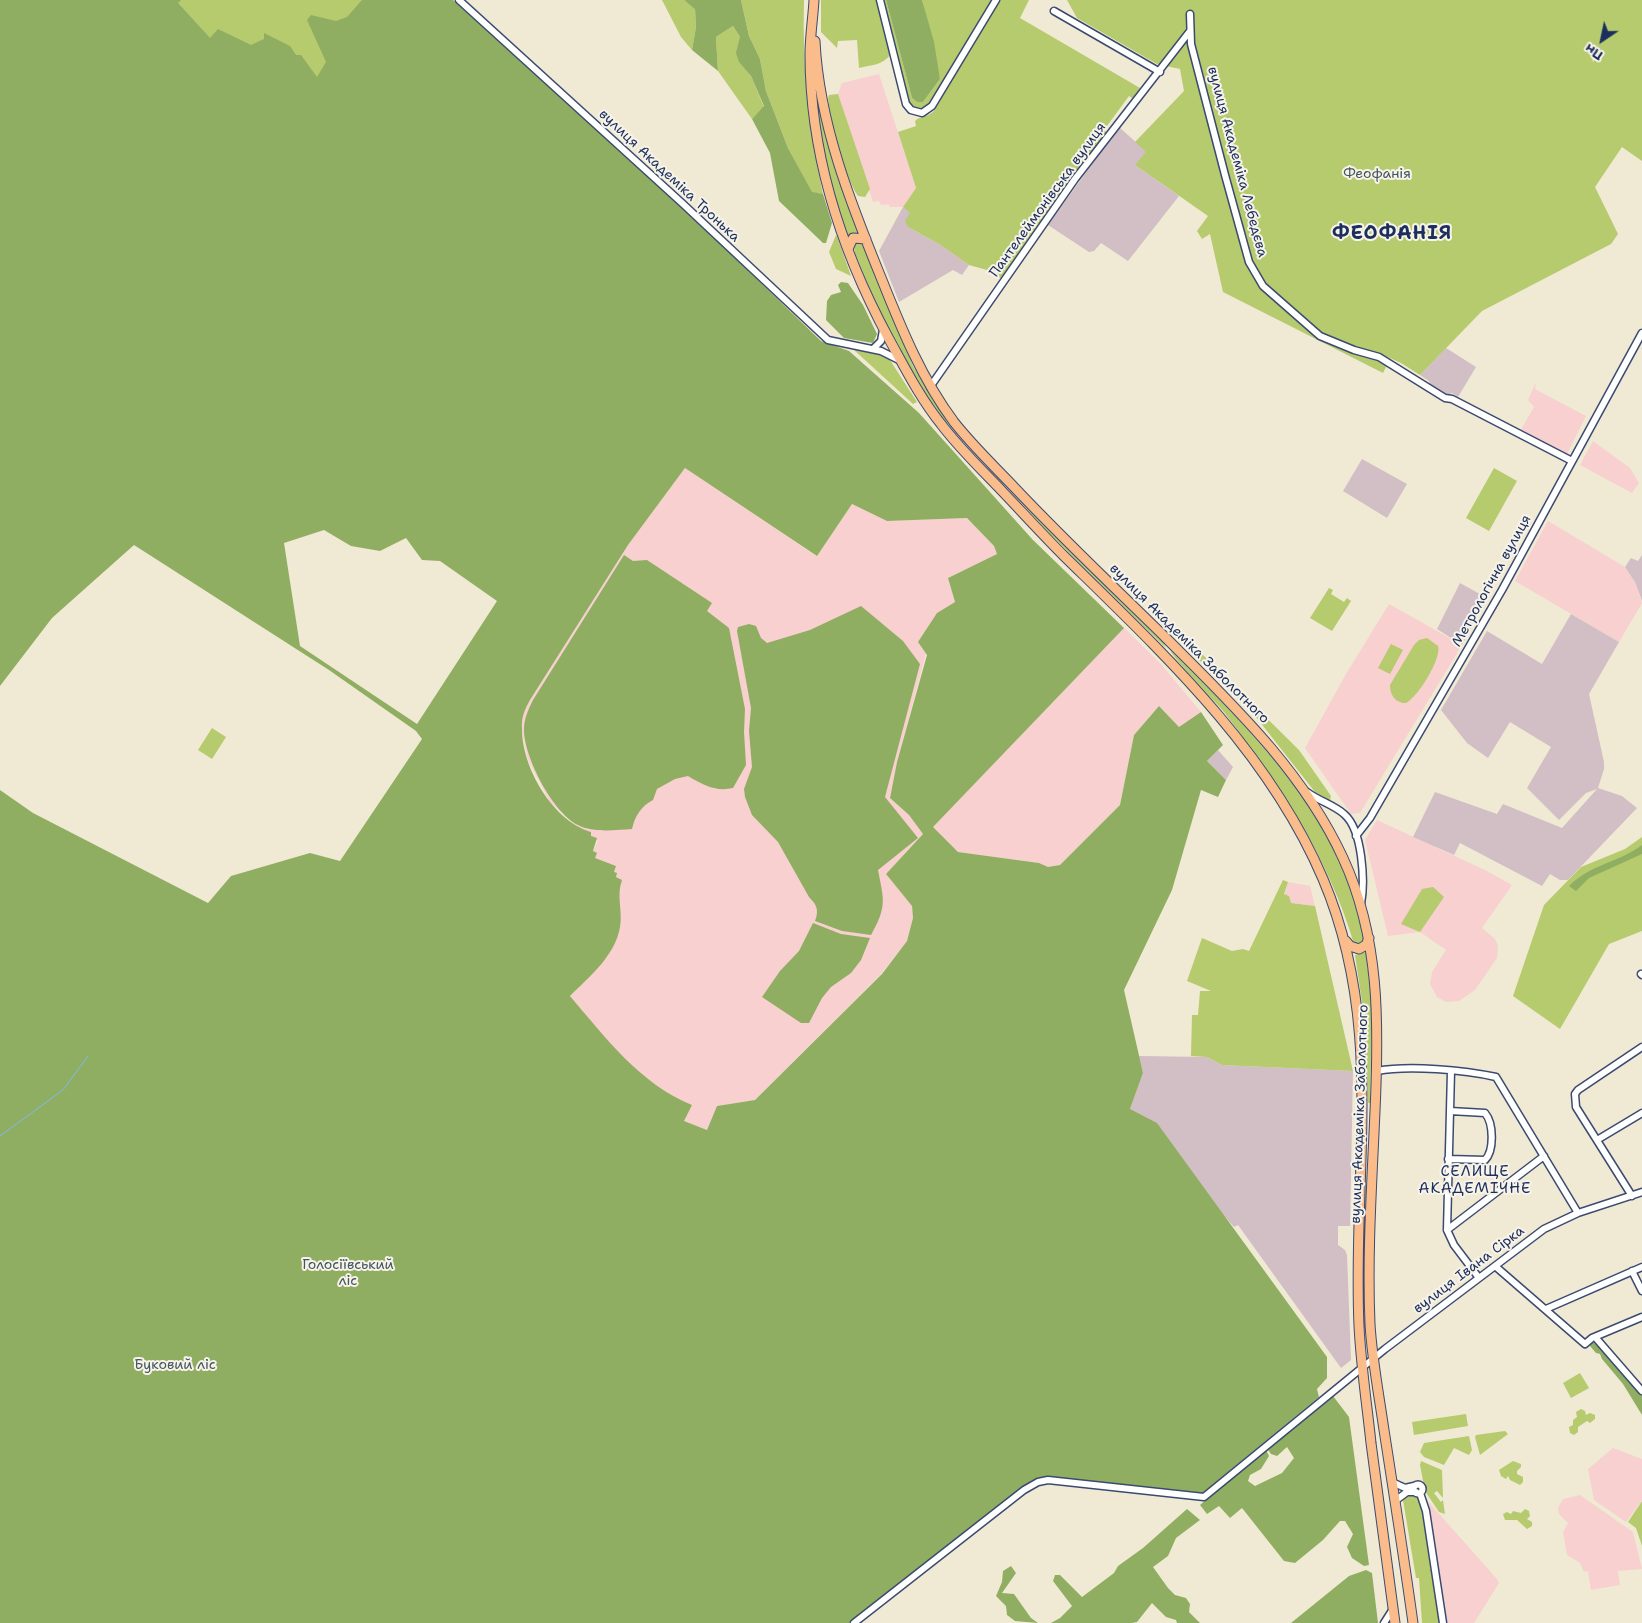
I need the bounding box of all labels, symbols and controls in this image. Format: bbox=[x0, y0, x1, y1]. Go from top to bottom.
north arrow bbox=[1577, 15, 1627, 65]
text: Пн bbox=[1581, 40, 1606, 65]
street label: вулиця Академіка Лебедєва bbox=[1203, 65, 1271, 259]
street label: вулиця Академіка Тронька bbox=[595, 106, 743, 246]
street label: Пантелеймонівська вулиця bbox=[986, 119, 1110, 281]
park label: Феофанія bbox=[1343, 166, 1411, 182]
district label: ФЕОФАНІЯ bbox=[1331, 223, 1453, 245]
street label: Метрологічна вулиця bbox=[1449, 512, 1535, 650]
street label: вулиця Академіка Заболотного bbox=[1106, 561, 1272, 727]
street label: вулиця Академіка Заболотного bbox=[1348, 1004, 1372, 1224]
district label: СЕЛИЩЕ АКАДЕМІЧНЕ bbox=[1417, 1163, 1533, 1198]
street label: вулиця Івана Сірка bbox=[1410, 1223, 1528, 1317]
park label: Голосіївський ліс bbox=[302, 1257, 394, 1290]
park label: Буковий ліс bbox=[134, 1357, 216, 1373]

